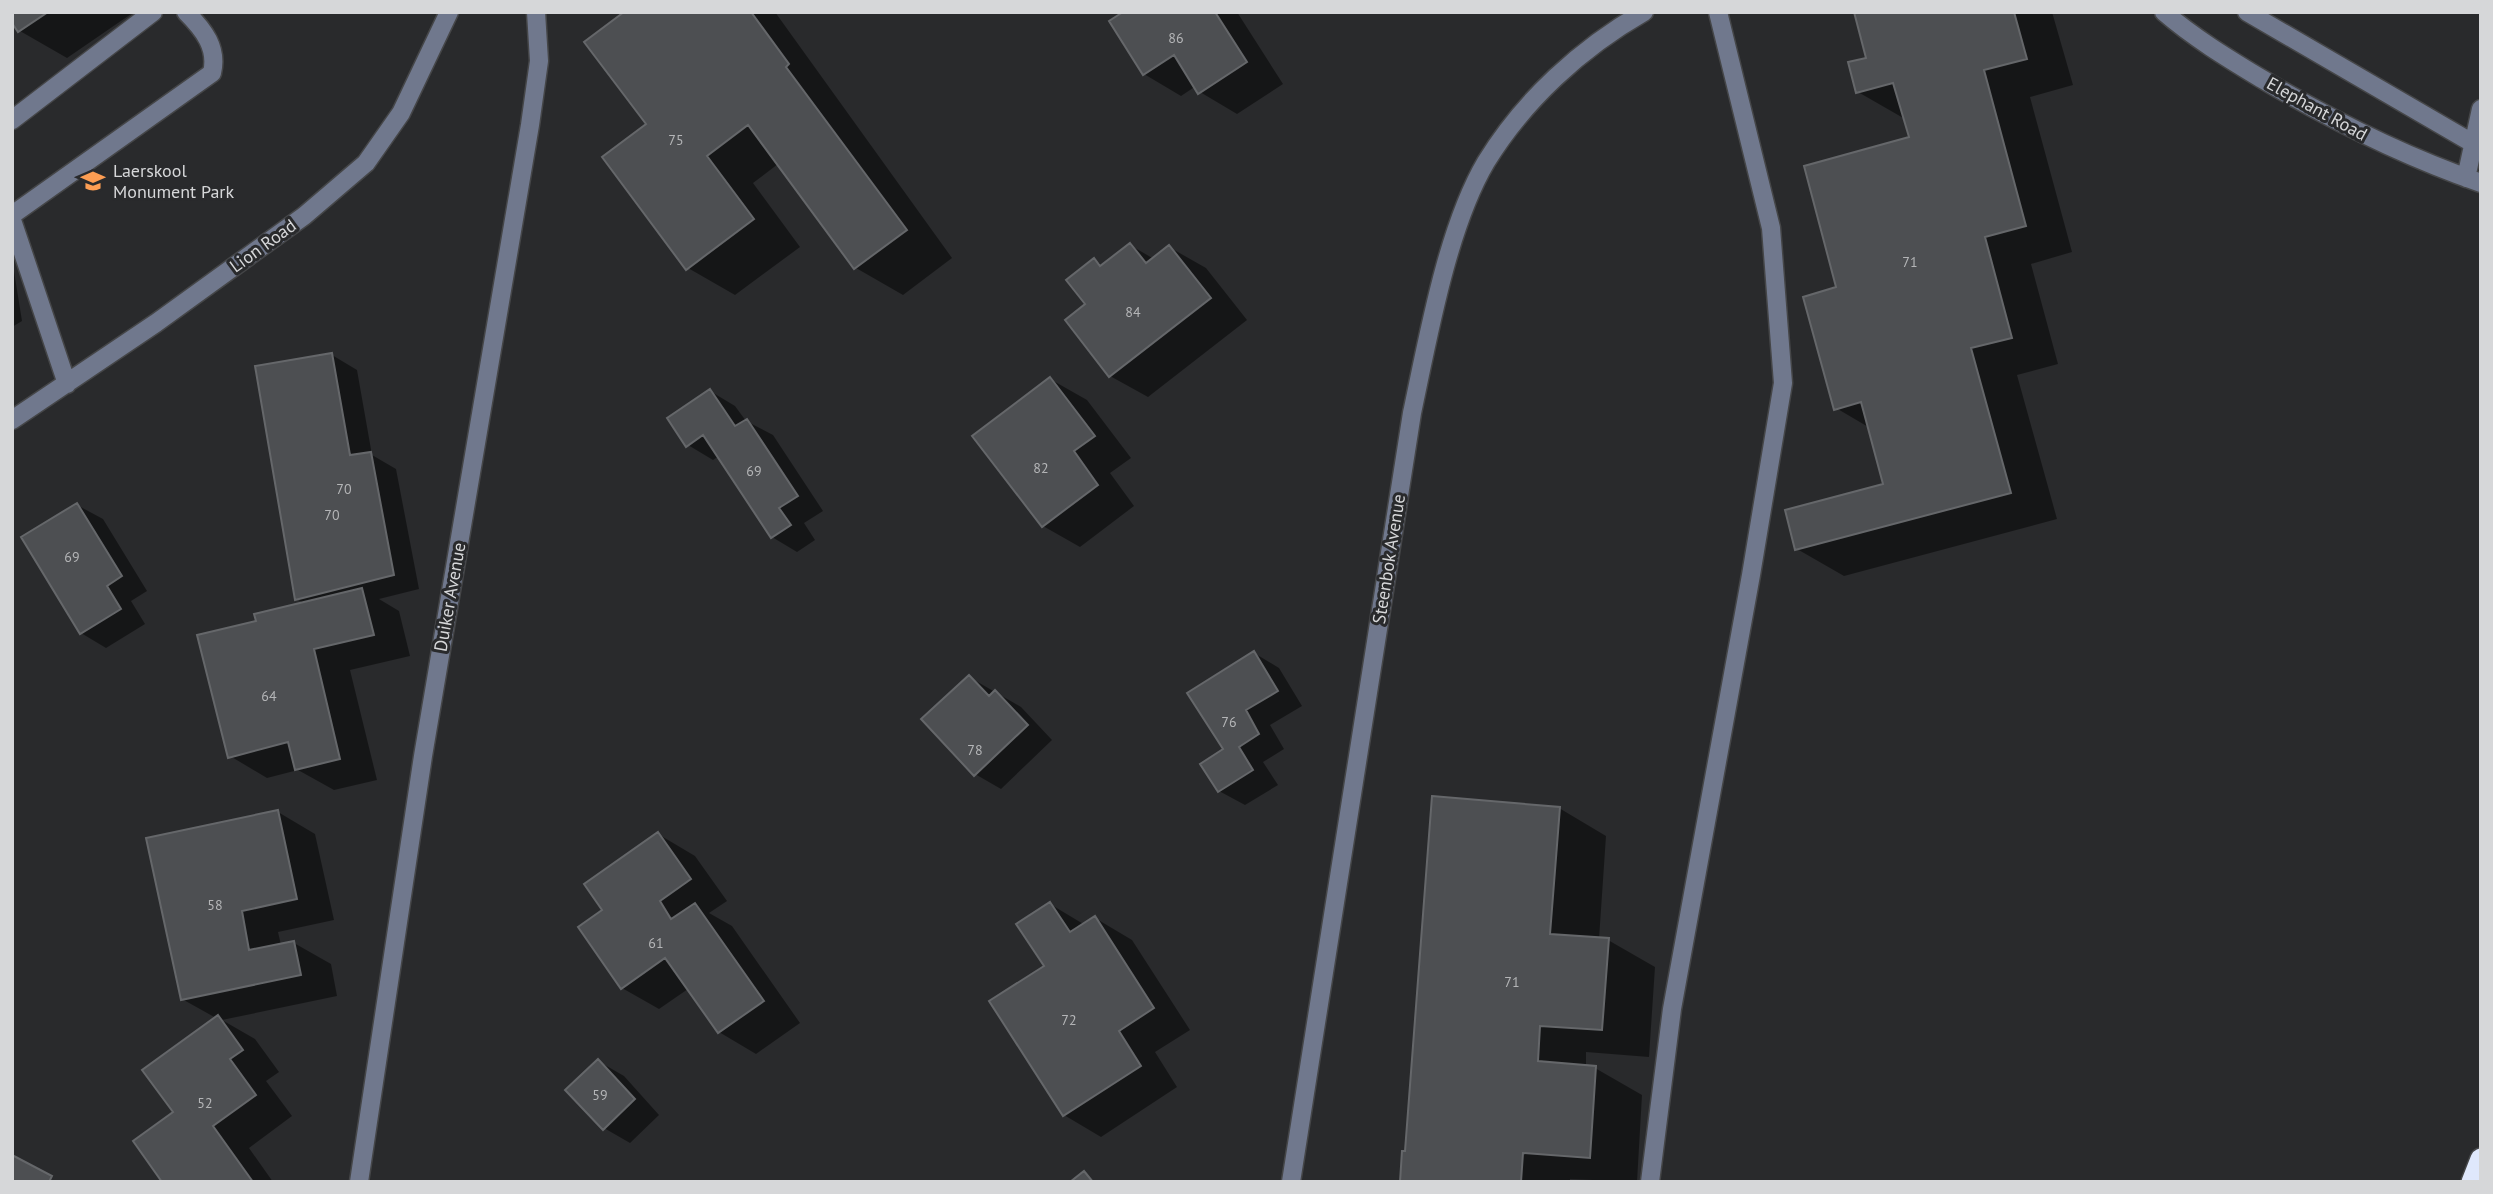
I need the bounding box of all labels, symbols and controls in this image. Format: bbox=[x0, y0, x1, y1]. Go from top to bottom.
house number: 86 bbox=[1168, 29, 1184, 47]
street label: Elephant Road bbox=[2263, 71, 2372, 146]
house number: 75 bbox=[668, 131, 684, 149]
place label: Laerskool Monument Park bbox=[113, 159, 234, 203]
school or university icon: Laerskool Monument Park bbox=[79, 167, 107, 195]
street label: Lion Road bbox=[225, 214, 300, 277]
house number: 71 bbox=[1902, 253, 1918, 271]
house number: 84 bbox=[1125, 303, 1141, 321]
house number: 82 bbox=[1033, 459, 1049, 477]
house number: 69 bbox=[746, 462, 762, 480]
house number: 70 bbox=[336, 480, 352, 498]
street label: Steenbok Avenue bbox=[1367, 492, 1410, 626]
house number: 70 bbox=[324, 506, 340, 524]
street label: Duiker Avenue bbox=[429, 541, 470, 653]
house number: 69 bbox=[64, 548, 80, 566]
house number: 64 bbox=[261, 687, 277, 705]
house number: 76 bbox=[1221, 713, 1237, 731]
house number: 78 bbox=[967, 741, 983, 759]
house number: 58 bbox=[207, 896, 223, 914]
house number: 61 bbox=[648, 934, 664, 952]
house number: 71 bbox=[1504, 973, 1520, 991]
house number: 72 bbox=[1061, 1011, 1077, 1029]
house number: 59 bbox=[592, 1086, 608, 1104]
house number: 52 bbox=[197, 1094, 213, 1112]

